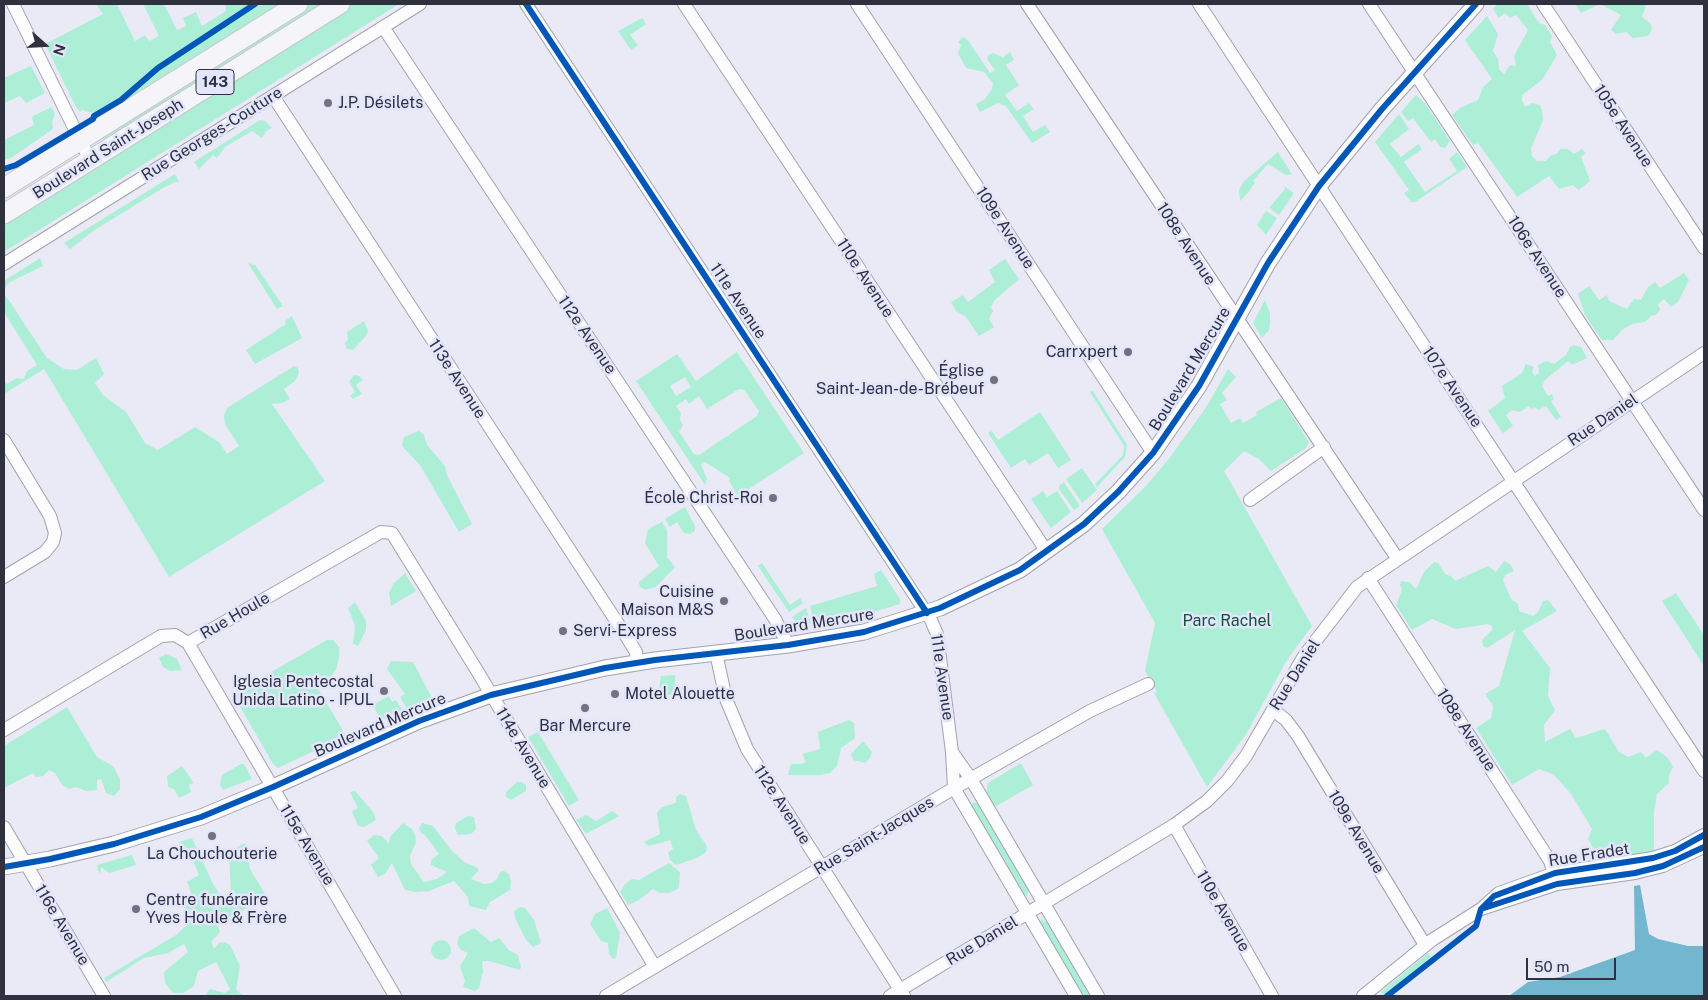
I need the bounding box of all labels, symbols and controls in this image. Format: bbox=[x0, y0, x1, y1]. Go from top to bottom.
north arrow bbox=[20, 20, 70, 70]
text: N bbox=[50, 42, 69, 58]
road number: 143 bbox=[196, 70, 234, 94]
street label: 105e Avenue bbox=[1589, 81, 1657, 171]
street label: Rue Georges-Couture bbox=[138, 83, 286, 185]
place label: J.P. Désilets bbox=[338, 93, 423, 113]
street label: Boulevard Saint-Joseph bbox=[29, 95, 187, 203]
marker: J.P. Désilets bbox=[322, 97, 334, 109]
street label: 109e Avenue bbox=[971, 183, 1039, 273]
street label: 108e Avenue bbox=[1152, 199, 1220, 289]
street label: 106e Avenue bbox=[1503, 212, 1571, 302]
street label: 110e Avenue bbox=[832, 235, 898, 321]
street label: 111e Avenue bbox=[706, 259, 770, 343]
street label: 112e Avenue bbox=[554, 292, 620, 378]
street label: Boulevard Mercure bbox=[1145, 303, 1235, 435]
street label: 113e Avenue bbox=[424, 336, 490, 422]
place label: Carrxpert bbox=[1046, 342, 1118, 362]
street label: 107e Avenue bbox=[1418, 343, 1486, 431]
marker: Carrxpert bbox=[1122, 346, 1134, 358]
place label: Église Saint-Jean-de-Brébeuf bbox=[816, 361, 984, 399]
marker: Église Saint-Jean-de-Brébeuf bbox=[988, 374, 1000, 386]
street label: Rue Daniel bbox=[1564, 390, 1642, 450]
place label: École Christ-Roi bbox=[644, 488, 763, 508]
marker: École Christ-Roi bbox=[767, 492, 779, 504]
place label: Cuisine Maison M&S bbox=[621, 582, 714, 620]
street label: Rue Houle bbox=[197, 588, 273, 644]
marker: Cuisine Maison M&S bbox=[718, 595, 730, 607]
street label: Boulevard Mercure bbox=[733, 604, 875, 646]
park label: Parc Rachel bbox=[1183, 611, 1271, 631]
place label: Servi-Express bbox=[573, 621, 677, 641]
marker: Servi-Express bbox=[557, 625, 569, 637]
street label: 111e Avenue bbox=[926, 632, 958, 722]
street label: Rue Daniel bbox=[1266, 636, 1324, 714]
place label: Iglesia Pentecostal Unida Latino - IPUL bbox=[232, 672, 374, 710]
place label: Motel Alouette bbox=[625, 684, 735, 704]
marker: Iglesia Pentecostal Unida Latino - IPUL bbox=[378, 685, 390, 697]
street label: 108e Avenue bbox=[1432, 685, 1500, 775]
marker: Motel Alouette bbox=[609, 688, 621, 700]
street label: Boulevard Mercure bbox=[311, 689, 449, 761]
marker: Bar Mercure bbox=[579, 702, 591, 714]
street label: 114e Avenue bbox=[491, 704, 555, 792]
place label: Bar Mercure bbox=[539, 716, 631, 736]
street label: 112e Avenue bbox=[749, 762, 815, 848]
street label: 109e Avenue bbox=[1324, 787, 1388, 877]
street label: Rue Saint-Jacques bbox=[811, 793, 937, 879]
street label: 115e Avenue bbox=[275, 801, 339, 889]
marker: La Chouchouterie bbox=[206, 830, 218, 842]
street label: Rue Fradet bbox=[1547, 839, 1631, 871]
place label: La Chouchouterie bbox=[147, 844, 277, 864]
street label: 110e Avenue bbox=[1192, 867, 1254, 955]
street label: 116e Avenue bbox=[30, 881, 94, 969]
place label: Centre funéraire Yves Houle & Frère bbox=[146, 890, 287, 928]
marker: Centre funéraire Yves Houle & Frère bbox=[130, 903, 142, 915]
street label: Rue Daniel bbox=[943, 912, 1021, 970]
scale bar bbox=[1528, 948, 1618, 980]
text: 50 m bbox=[1534, 958, 1569, 975]

